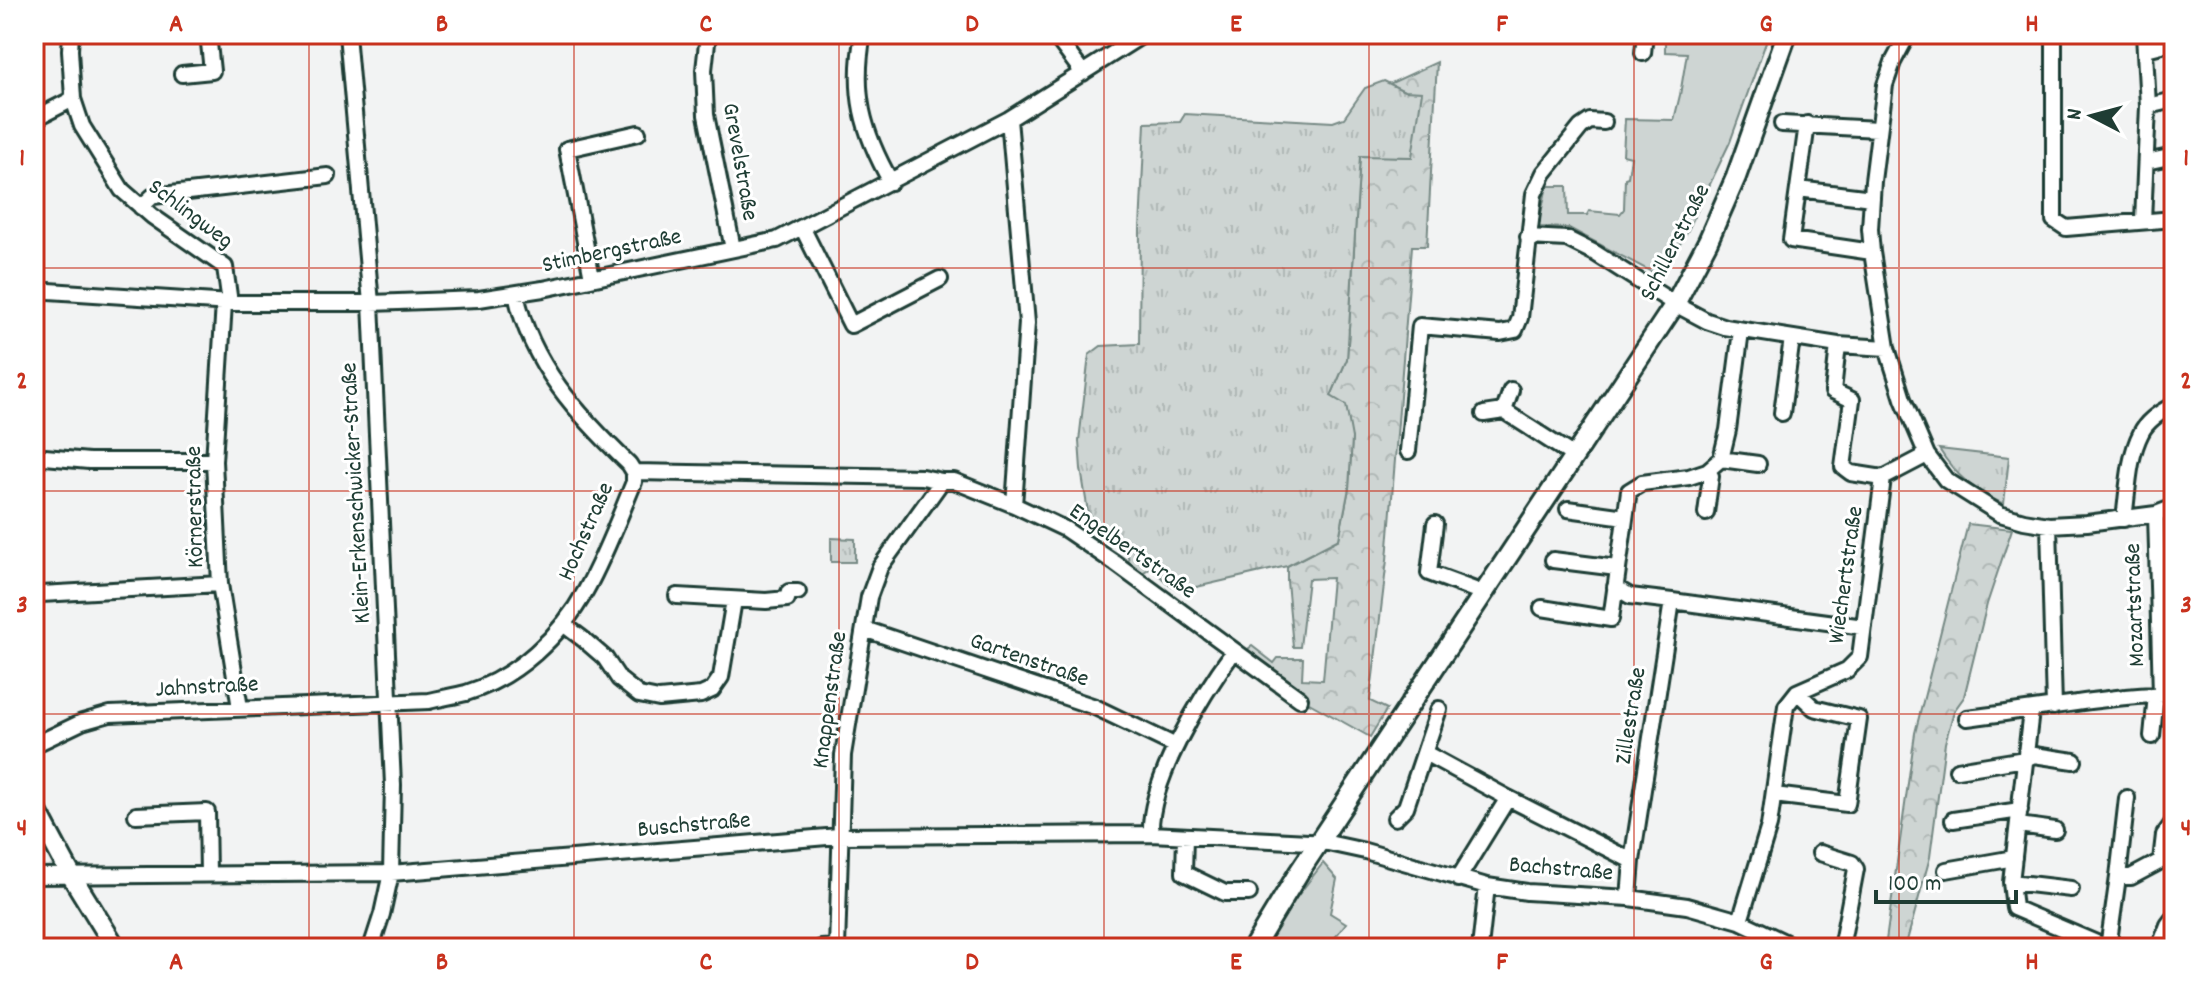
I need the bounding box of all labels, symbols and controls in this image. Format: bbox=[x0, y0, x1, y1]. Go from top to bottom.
text: A bbox=[169, 7, 183, 44]
text: B bbox=[436, 7, 448, 44]
text: C bbox=[700, 7, 713, 44]
text: D bbox=[965, 7, 979, 44]
text: E bbox=[1230, 7, 1242, 44]
text: F bbox=[1496, 7, 1508, 44]
text: G bbox=[1759, 7, 1773, 44]
text: H bbox=[2025, 7, 2039, 44]
north arrow bbox=[2052, 76, 2132, 156]
street label: Grevelstraße bbox=[712, 100, 766, 224]
text: N bbox=[2060, 107, 2092, 121]
text: 1 bbox=[19, 141, 25, 178]
text: 1 bbox=[2183, 141, 2189, 178]
street label: Schlingweg bbox=[140, 171, 240, 259]
street label: Schillerstraße bbox=[1632, 178, 1720, 308]
street label: Stimbergstraße bbox=[539, 221, 685, 283]
street label: Klein-Erkenschwicker-Straße bbox=[333, 361, 381, 625]
text: 2 bbox=[16, 364, 28, 401]
text: 2 bbox=[2180, 364, 2192, 401]
street label: Körnerstraße bbox=[178, 446, 214, 568]
street label: Hochstraße bbox=[550, 477, 624, 587]
street label: Engelbertstraße bbox=[1061, 495, 1203, 609]
street label: Wiechertstraße bbox=[1821, 504, 1873, 646]
street label: Mozartstraße bbox=[2117, 542, 2155, 668]
text: 3 bbox=[16, 588, 28, 625]
text: 3 bbox=[2180, 588, 2192, 625]
street label: Gartenstraße bbox=[965, 625, 1093, 697]
street label: Knappenstraße bbox=[805, 629, 857, 771]
street label: Zillestraße bbox=[1608, 665, 1656, 767]
street label: Jahnstraße bbox=[155, 668, 259, 708]
street label: Buschstraße bbox=[636, 804, 752, 848]
text: 4 bbox=[17, 811, 27, 848]
text: 4 bbox=[2181, 811, 2191, 848]
street label: Bachstraße bbox=[1508, 849, 1614, 891]
scale bar bbox=[1876, 854, 2016, 904]
text: 100 m bbox=[1888, 868, 1941, 902]
text: A bbox=[169, 945, 183, 982]
text: B bbox=[436, 945, 448, 982]
text: C bbox=[700, 945, 713, 982]
text: D bbox=[965, 945, 979, 982]
text: E bbox=[1230, 945, 1242, 982]
text: F bbox=[1496, 945, 1508, 982]
text: G bbox=[1759, 945, 1773, 982]
text: H bbox=[2025, 945, 2039, 982]

